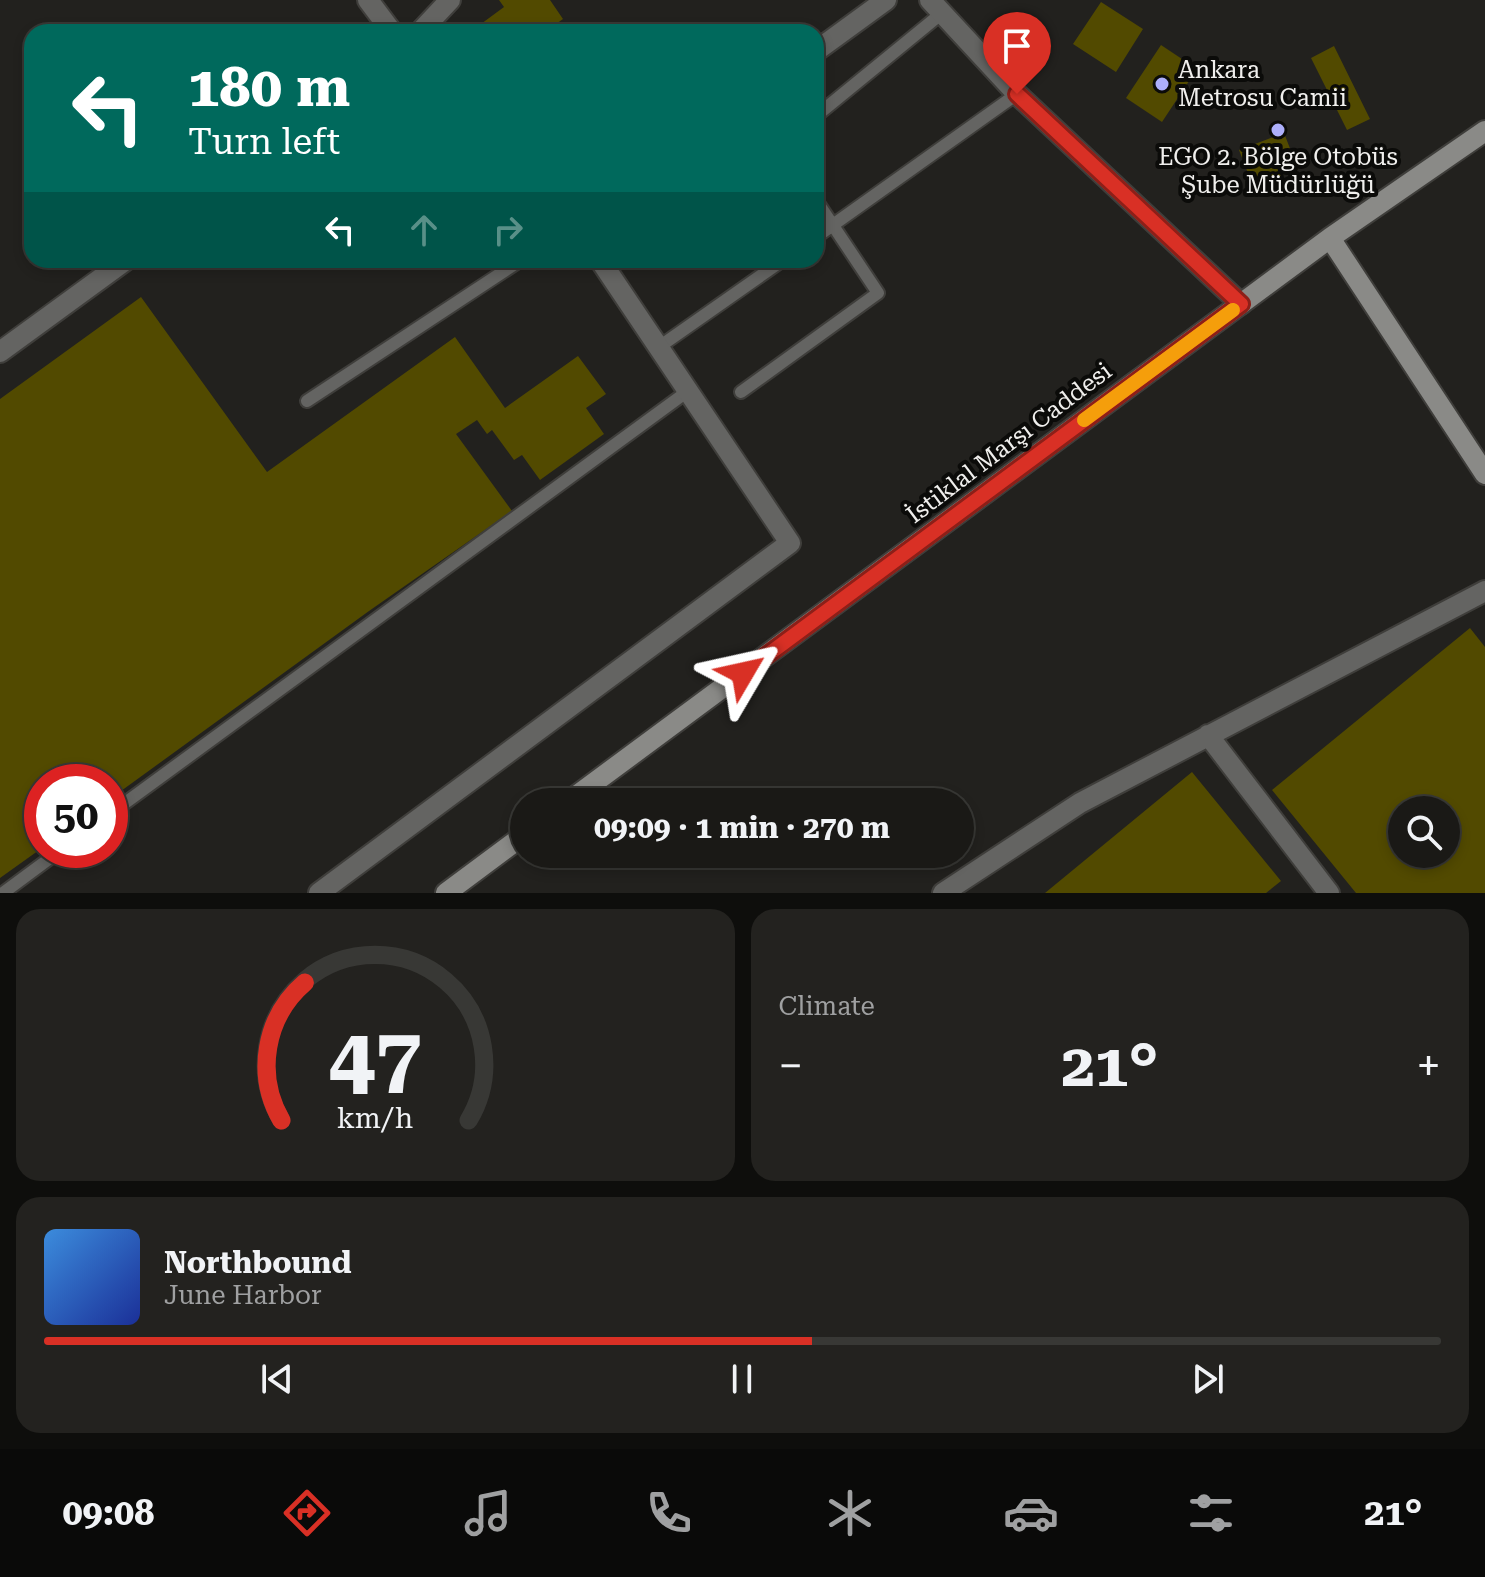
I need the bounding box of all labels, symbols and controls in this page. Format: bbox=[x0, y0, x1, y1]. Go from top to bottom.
pin bbox=[983, 12, 1051, 94]
icon: arrive bbox=[995, 24, 1039, 68]
text: 180 m bbox=[188, 54, 350, 120]
icon: left bbox=[56, 56, 160, 160]
place label: Ankara Metrosu Camii bbox=[1178, 56, 1347, 112]
marker: Ankara Metrosu Camii bbox=[1153, 75, 1171, 93]
text: Turn left bbox=[188, 121, 340, 163]
marker: EGO 2. Bölge Otobüs Şube Müdürlüğü bbox=[1269, 121, 1287, 139]
place label: EGO 2. Bölge Otobüs Şube Müdürlüğü bbox=[1158, 143, 1398, 199]
icon: left bbox=[318, 208, 362, 252]
icon: ahead bbox=[402, 208, 446, 252]
icon: right bbox=[486, 208, 530, 252]
street label: İstiklal Marşı Caddesi bbox=[900, 356, 1117, 529]
position arrow bbox=[701, 631, 785, 715]
speed limit sign: 50 bbox=[24, 764, 128, 868]
map controls bbox=[1388, 796, 1460, 868]
button: search bbox=[1388, 796, 1460, 868]
text: 09:09 · 1 min · 270 m bbox=[594, 810, 890, 845]
text: Climate bbox=[779, 991, 875, 1021]
text: 47 bbox=[329, 1010, 422, 1107]
text: 21° bbox=[1061, 1030, 1158, 1101]
text: − bbox=[779, 1040, 803, 1092]
text: + bbox=[1416, 1040, 1441, 1092]
text: km/h bbox=[337, 1101, 414, 1135]
text: Northbound bbox=[164, 1245, 352, 1280]
text: June Harbor bbox=[164, 1280, 322, 1310]
icon: previous bbox=[255, 1357, 299, 1401]
icon: pause bbox=[720, 1357, 764, 1401]
icon: next bbox=[1186, 1357, 1230, 1401]
icon: directions bbox=[279, 1485, 335, 1541]
icon: music bbox=[460, 1485, 516, 1541]
icon: phone bbox=[641, 1485, 697, 1541]
icon: climate bbox=[822, 1485, 878, 1541]
icon: car bbox=[1003, 1485, 1059, 1541]
icon: filters bbox=[1183, 1485, 1239, 1541]
text: 09:08 bbox=[62, 1492, 154, 1534]
text: 21° bbox=[1364, 1492, 1423, 1534]

